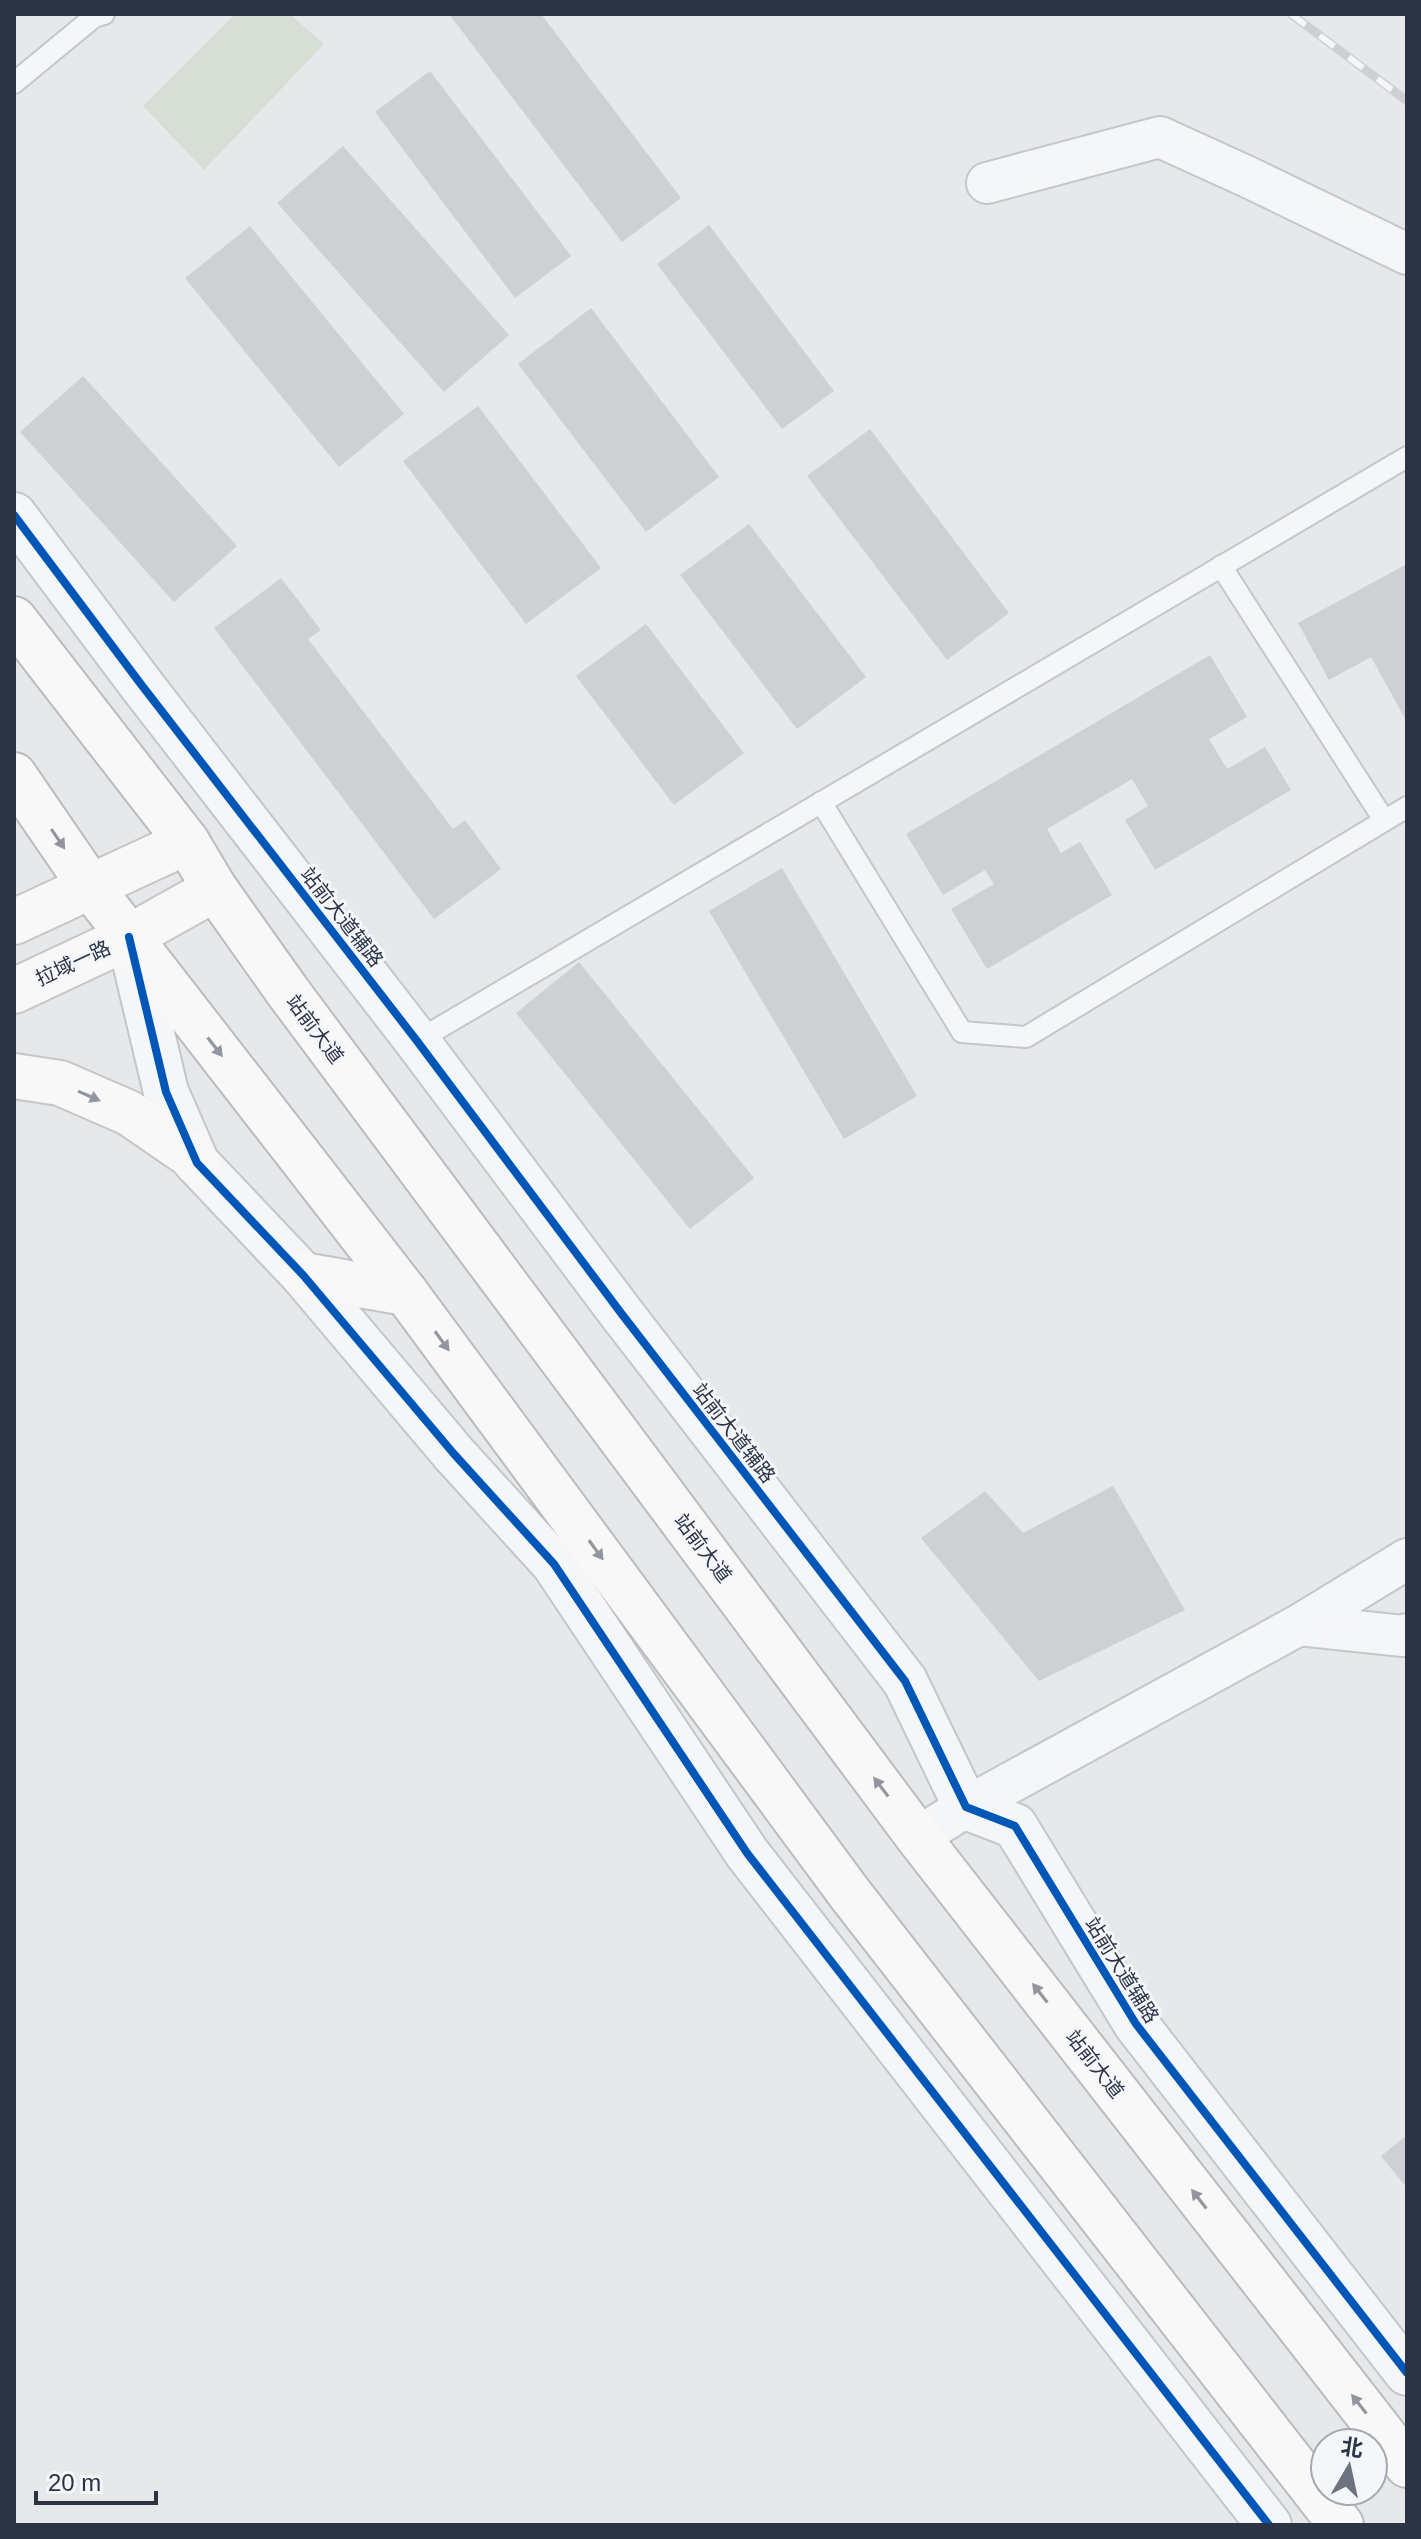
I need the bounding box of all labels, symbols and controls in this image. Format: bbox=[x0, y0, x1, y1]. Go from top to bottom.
one-way arrow bbox=[50, 829, 65, 850]
street label: 站前大道辅路 bbox=[296, 863, 388, 971]
street label: 拉域一路 bbox=[32, 936, 114, 990]
street label: 站前大道 bbox=[282, 990, 348, 1068]
one-way arrow bbox=[206, 1036, 222, 1057]
one-way arrow bbox=[77, 1089, 101, 1102]
one-way arrow bbox=[434, 1330, 450, 1352]
street label: 站前大道辅路 bbox=[688, 1379, 780, 1487]
street label: 站前大道 bbox=[670, 1509, 736, 1587]
one-way arrow bbox=[588, 1540, 604, 1561]
one-way arrow bbox=[874, 1777, 890, 1798]
street label: 站前大道辅路 bbox=[1081, 1913, 1163, 2027]
one-way arrow bbox=[1032, 1983, 1048, 2003]
street label: 站前大道 bbox=[1062, 2026, 1128, 2102]
one-way arrow bbox=[1192, 2189, 1208, 2209]
one-way arrow bbox=[1352, 2394, 1368, 2414]
north arrow bbox=[1309, 2427, 1389, 2507]
text: 北 bbox=[1339, 2434, 1365, 2462]
scale bar bbox=[36, 2455, 156, 2505]
text: 20 m bbox=[48, 2469, 101, 2496]

